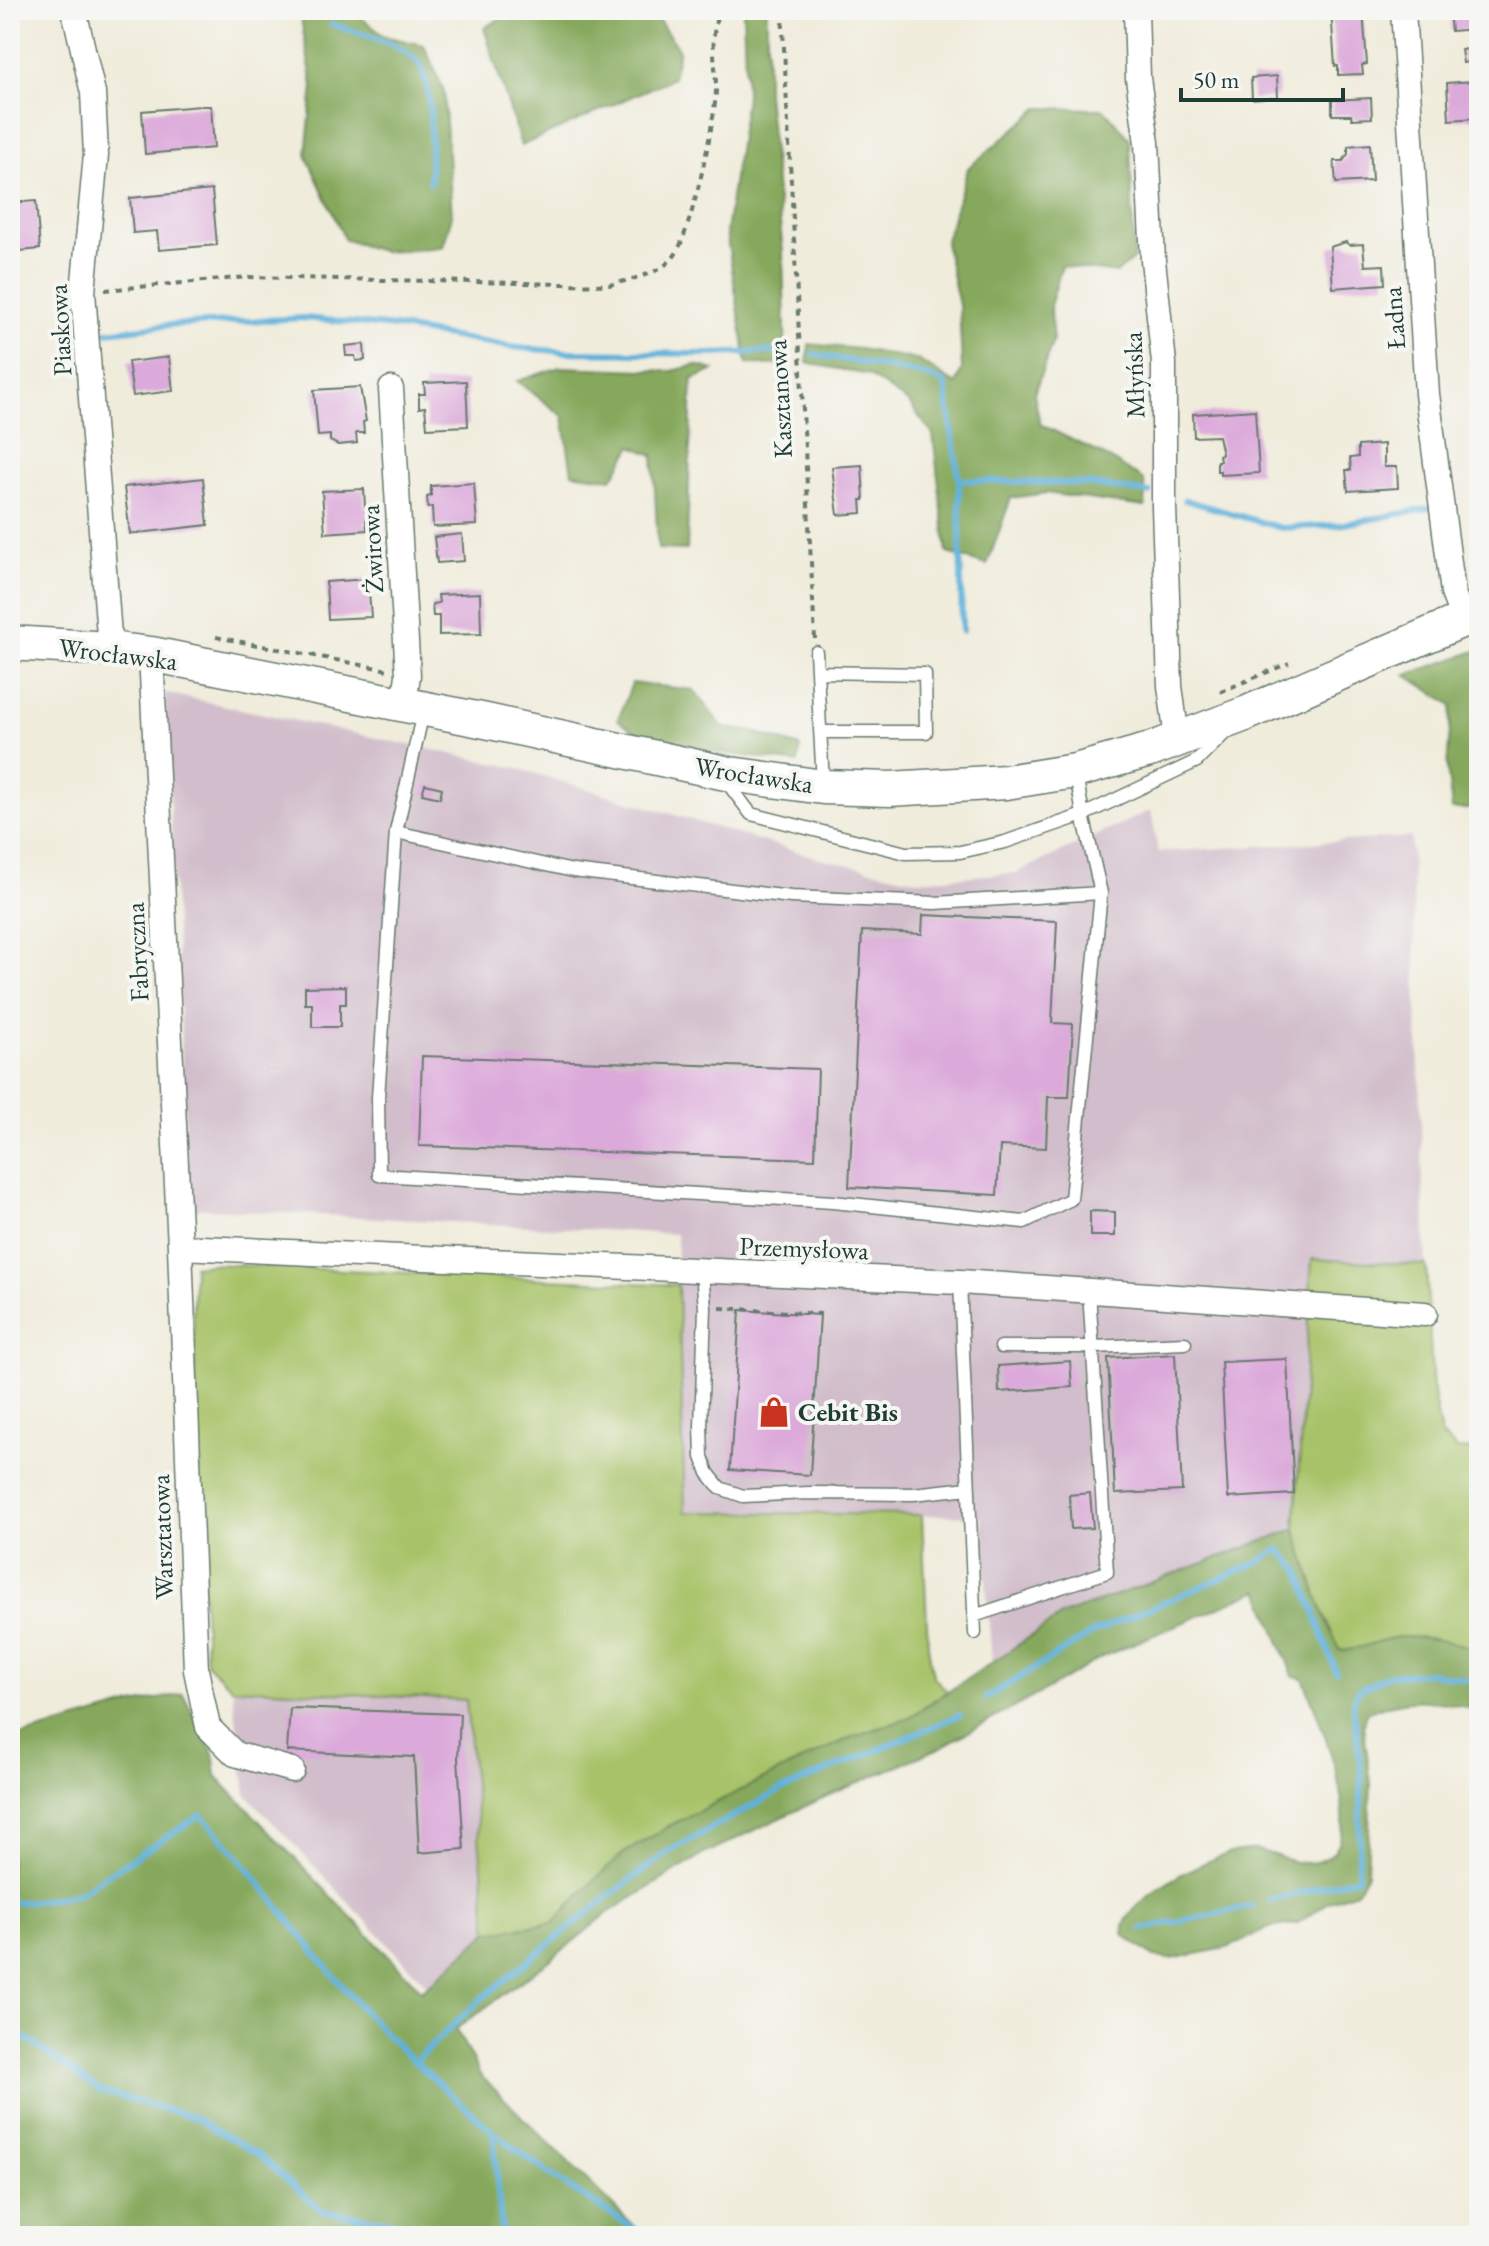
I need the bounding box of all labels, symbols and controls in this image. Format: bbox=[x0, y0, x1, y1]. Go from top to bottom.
scale bar bbox=[1181, 52, 1343, 102]
text: 50 m bbox=[1193, 64, 1240, 95]
street label: Piaskowa bbox=[41, 283, 79, 377]
street label: Ładna bbox=[1375, 285, 1413, 351]
street label: Młyńska bbox=[1115, 330, 1153, 419]
street label: Kasztanowa bbox=[760, 338, 800, 459]
street label: Żwirowa bbox=[353, 503, 391, 594]
street label: Wrocławska bbox=[57, 630, 180, 678]
street label: Wrocławska bbox=[692, 749, 816, 801]
street label: Fabryczna bbox=[117, 901, 157, 1003]
street label: Przemysłowa bbox=[739, 1229, 870, 1267]
shop icon: Cebit Bis bbox=[757, 1395, 791, 1429]
place label: Cebit Bis bbox=[798, 1395, 898, 1429]
street label: Warsztatowa bbox=[143, 1473, 181, 1600]

